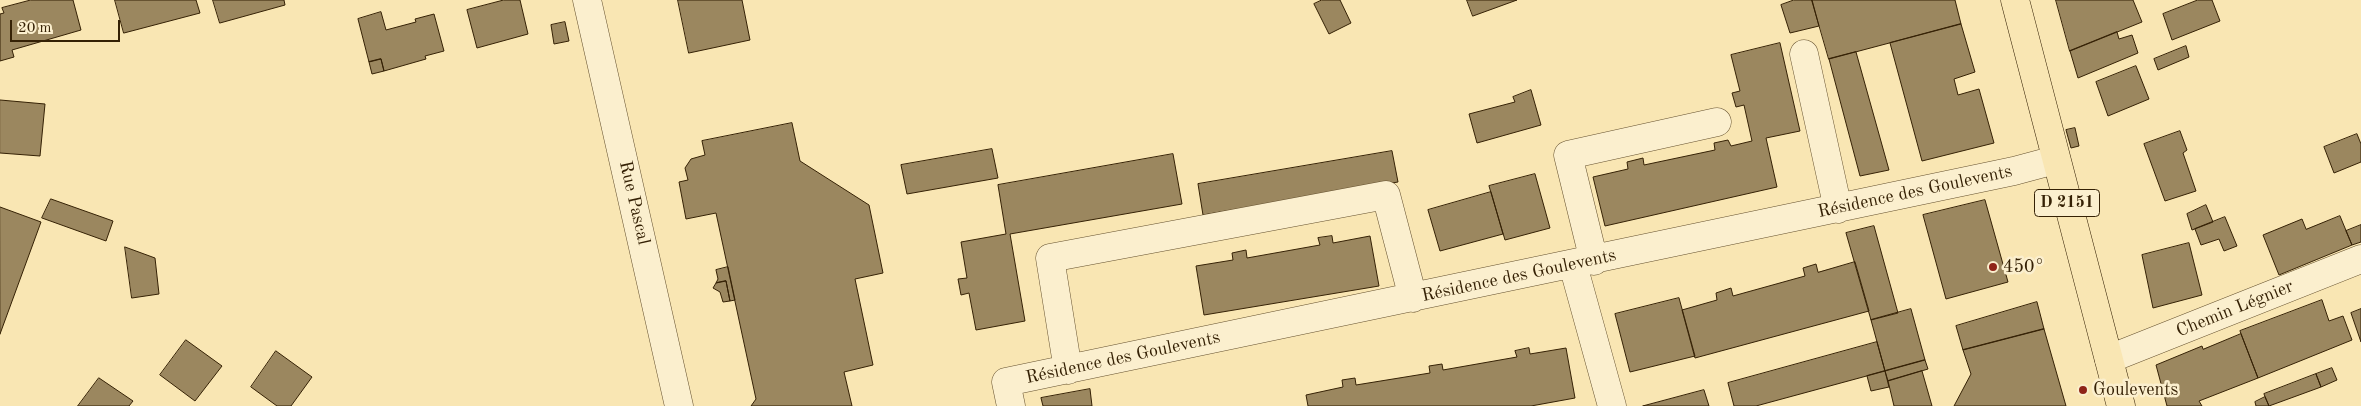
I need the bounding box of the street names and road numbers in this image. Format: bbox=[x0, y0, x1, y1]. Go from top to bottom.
street label: Rue Pascal bbox=[614, 159, 654, 247]
street label: Résidence des Goulevents bbox=[1816, 161, 2014, 223]
road number: D 2151 bbox=[2034, 190, 2100, 217]
street label: Résidence des Goulevents bbox=[1420, 245, 1618, 307]
street label: Chemin Légnier bbox=[2173, 276, 2297, 342]
street label: Résidence des Goulevents bbox=[1024, 327, 1222, 389]

